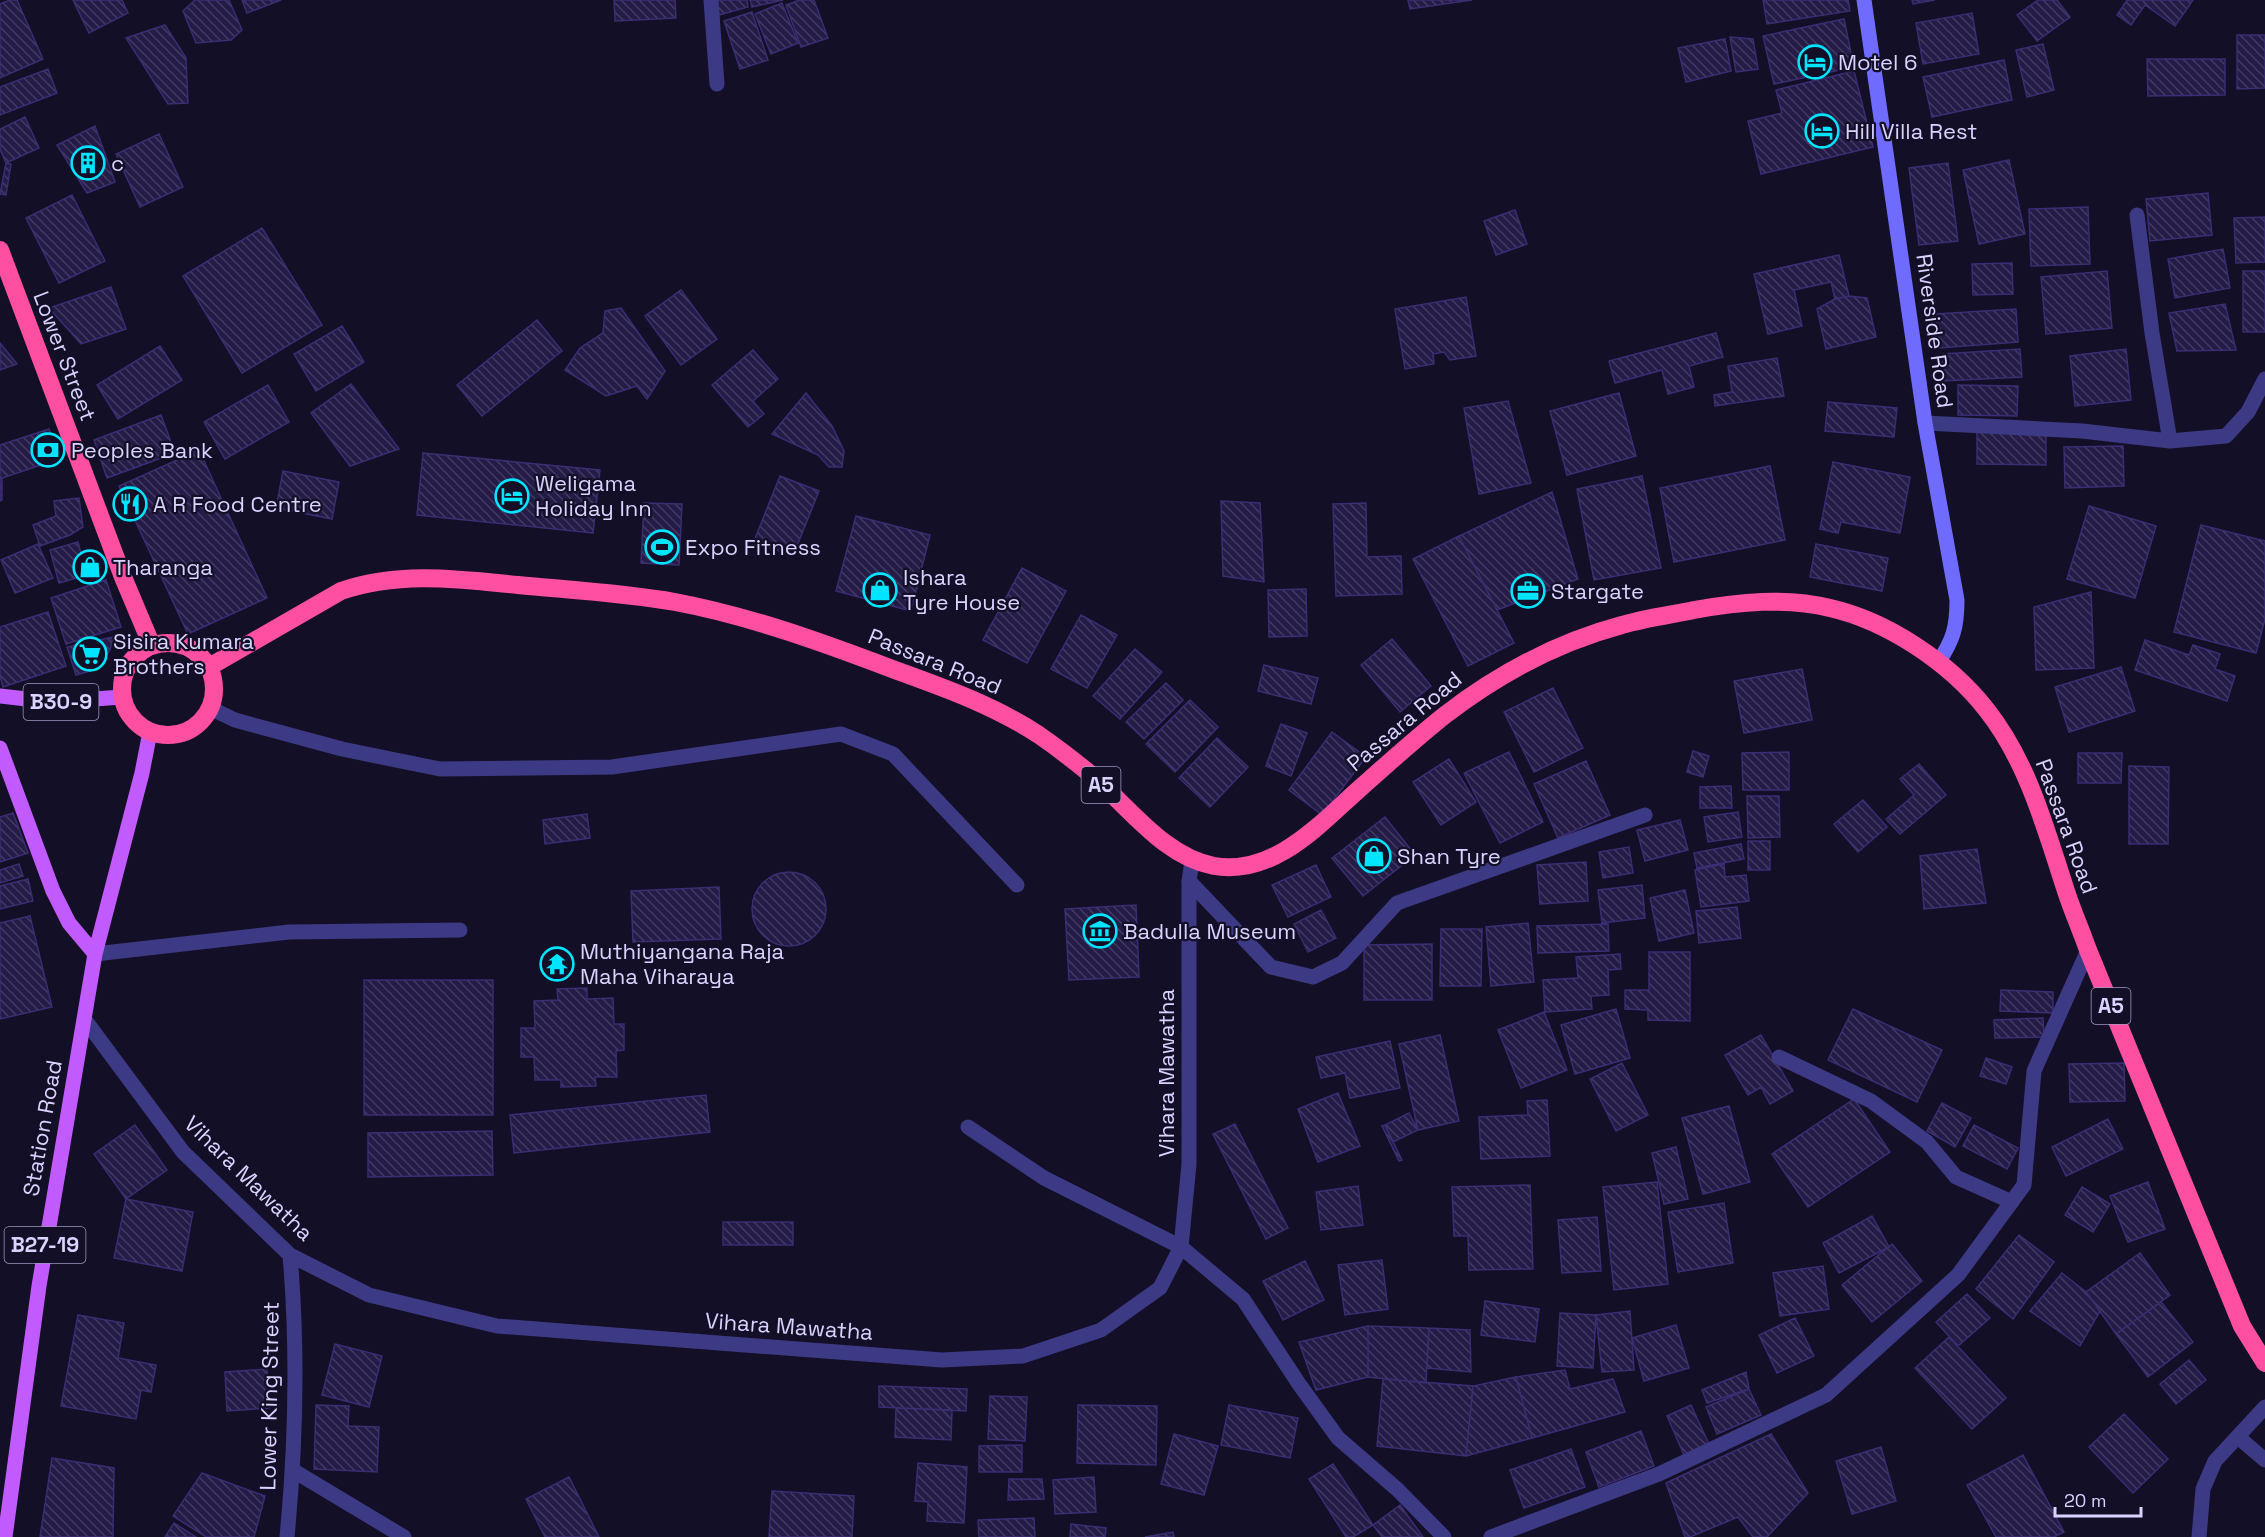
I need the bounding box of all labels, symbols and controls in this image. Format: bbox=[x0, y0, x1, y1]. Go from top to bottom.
hotel icon: Motel 6 bbox=[1797, 44, 1833, 80]
place label: Motel 6 bbox=[1838, 48, 1917, 76]
hotel icon: Hill Villa Rest bbox=[1804, 113, 1840, 149]
place label: Hill Villa Rest bbox=[1845, 117, 1977, 145]
building icon: c bbox=[70, 145, 106, 181]
place label: c bbox=[111, 149, 124, 177]
street label: Riverside Road bbox=[1910, 252, 1960, 410]
street label: Lower Street bbox=[27, 287, 103, 425]
bank icon: Peoples Bank bbox=[30, 432, 66, 468]
place label: Peoples Bank bbox=[71, 436, 213, 464]
place label: Weligama Holiday Inn bbox=[535, 469, 652, 522]
hotel icon: Weligama Holiday Inn bbox=[494, 478, 530, 514]
restaurant icon: A R Food Centre bbox=[112, 486, 148, 522]
place label: A R Food Centre bbox=[153, 490, 322, 518]
sports icon: Expo Fitness bbox=[644, 529, 680, 565]
place label: Expo Fitness bbox=[685, 533, 821, 561]
shop icon: Tharanga bbox=[72, 549, 108, 585]
place label: Tharanga bbox=[113, 553, 213, 581]
place label: Ishara Tyre House bbox=[903, 563, 1020, 616]
shop icon: Ishara Tyre House bbox=[862, 572, 898, 608]
office icon: Stargate bbox=[1510, 573, 1546, 609]
place label: Stargate bbox=[1551, 577, 1644, 605]
street label: Passara Road bbox=[864, 622, 1006, 700]
place label: Sisira Kumara Brothers bbox=[113, 627, 254, 680]
supermarket icon: Sisira Kumara Brothers bbox=[72, 636, 108, 672]
street label: Passara Road bbox=[1341, 665, 1467, 777]
road number: B30-9 bbox=[23, 684, 98, 720]
street label: Passara Road bbox=[2030, 755, 2104, 897]
road number: A5 bbox=[1082, 767, 1120, 803]
shop icon: Shan Tyre bbox=[1356, 838, 1392, 874]
place label: Shan Tyre bbox=[1397, 842, 1501, 870]
museum icon: Badulla Museum bbox=[1082, 913, 1118, 949]
place label: Badulla Museum bbox=[1123, 917, 1296, 945]
place label: Muthiyangana Raja Maha Viharaya bbox=[580, 937, 785, 990]
temple icon: Muthiyangana Raja Maha Viharaya bbox=[539, 946, 575, 982]
street label: Vihara Mawatha bbox=[1152, 988, 1180, 1157]
road number: A5 bbox=[2092, 988, 2130, 1024]
street label: Station Road bbox=[16, 1058, 68, 1198]
street label: Vihara Mawatha bbox=[179, 1109, 320, 1247]
road number: B27-19 bbox=[4, 1227, 86, 1263]
street label: Lower King Street bbox=[253, 1301, 285, 1491]
street label: Vihara Mawatha bbox=[704, 1306, 874, 1346]
scale bar bbox=[2055, 1480, 2140, 1518]
text: 20 m bbox=[2064, 1489, 2107, 1512]

